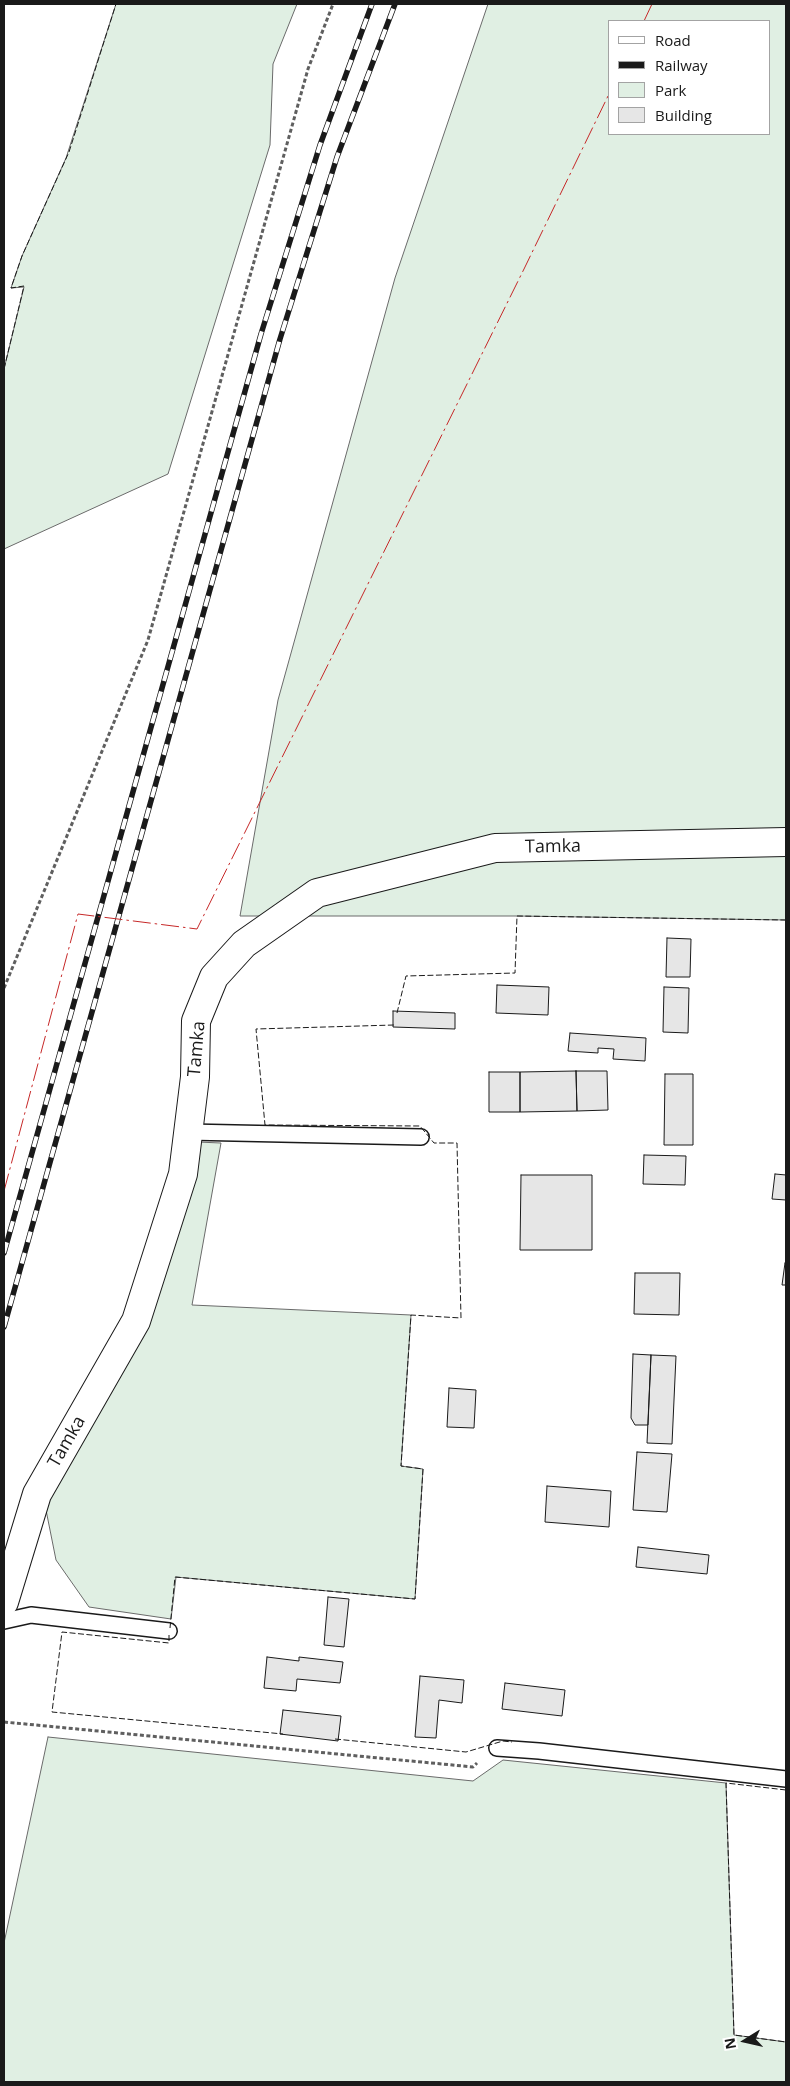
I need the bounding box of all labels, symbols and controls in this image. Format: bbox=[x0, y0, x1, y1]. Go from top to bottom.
legend bbox=[608, 20, 770, 135]
text: Road bbox=[655, 30, 691, 50]
text: Railway bbox=[655, 55, 708, 75]
text: Park bbox=[655, 80, 686, 100]
text: Building bbox=[655, 105, 712, 125]
street label: Tamka bbox=[525, 836, 581, 858]
street label: Tamka bbox=[184, 1020, 210, 1078]
street label: Tamka bbox=[44, 1412, 90, 1472]
north arrow bbox=[720, 2016, 770, 2066]
text: N bbox=[719, 2036, 740, 2051]

